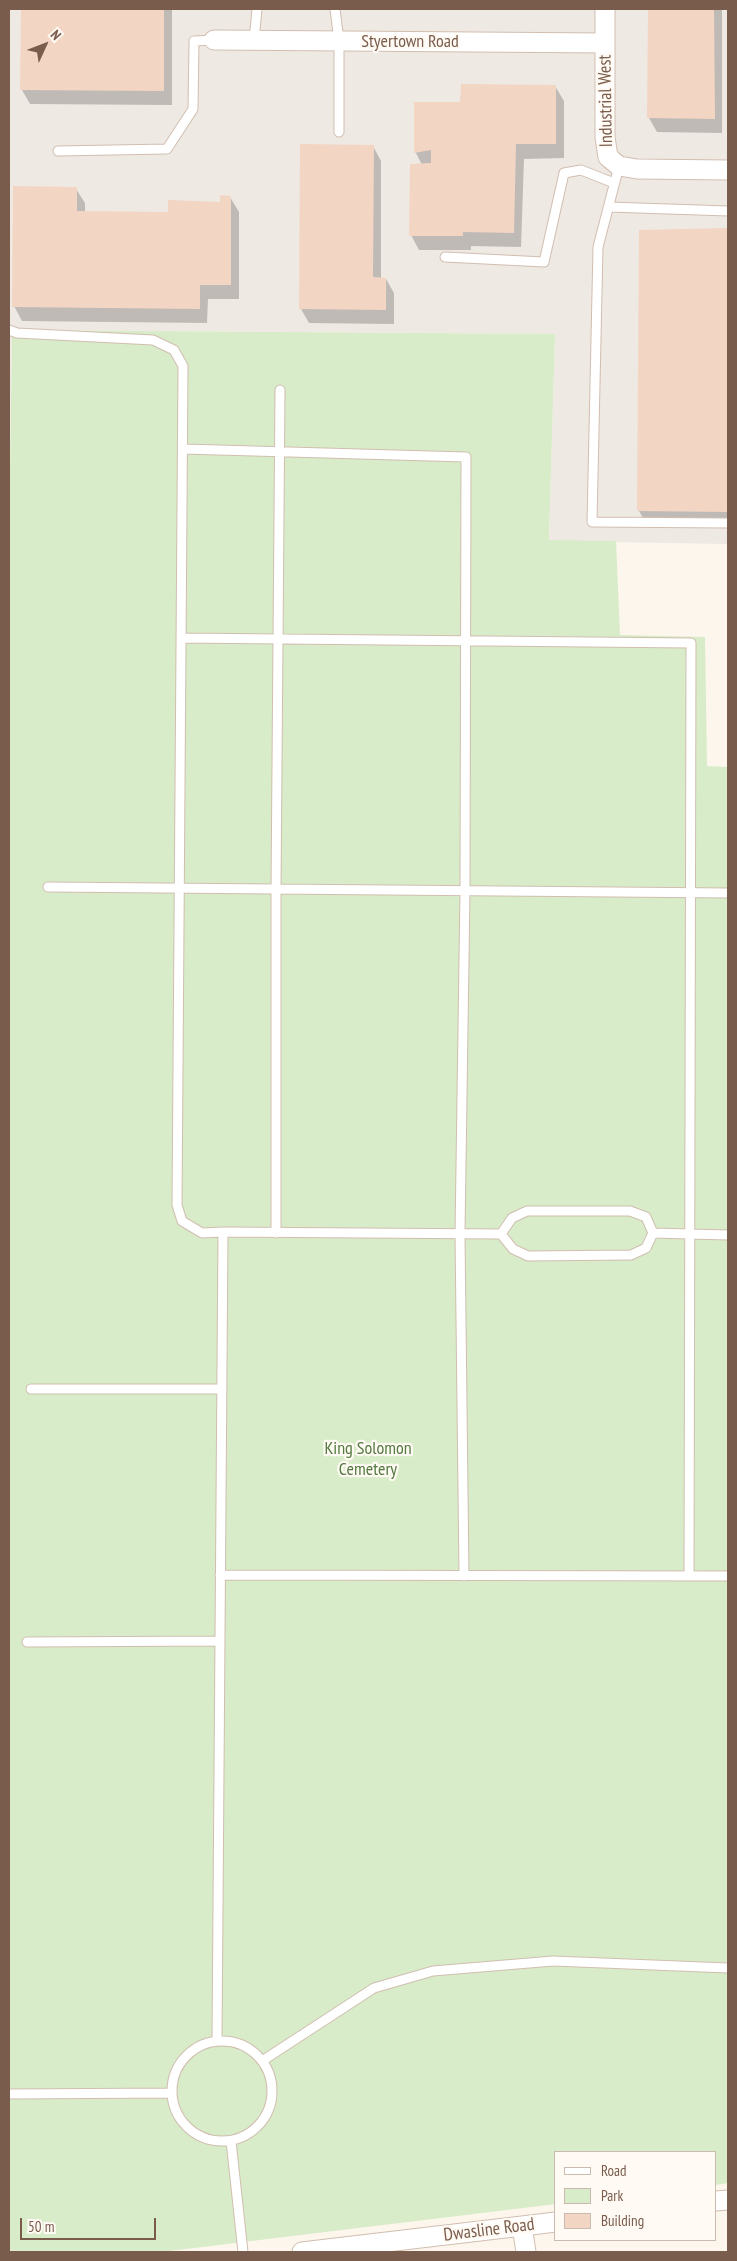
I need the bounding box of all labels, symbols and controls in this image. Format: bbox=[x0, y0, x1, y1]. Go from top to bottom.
north arrow bbox=[20, 20, 70, 70]
text: N bbox=[47, 26, 65, 44]
street label: Styertown Road bbox=[361, 31, 459, 53]
street label: Industrial West bbox=[594, 54, 618, 148]
park label: King Solomon Cemetery bbox=[324, 1438, 412, 1480]
legend bbox=[554, 2151, 717, 2241]
text: Road bbox=[601, 2161, 627, 2180]
text: Park bbox=[601, 2186, 623, 2205]
scale bar bbox=[22, 2208, 159, 2240]
text: Building bbox=[601, 2211, 644, 2230]
street label: Dwasline Road bbox=[442, 2214, 536, 2246]
text: 50 m bbox=[28, 2217, 54, 2236]

